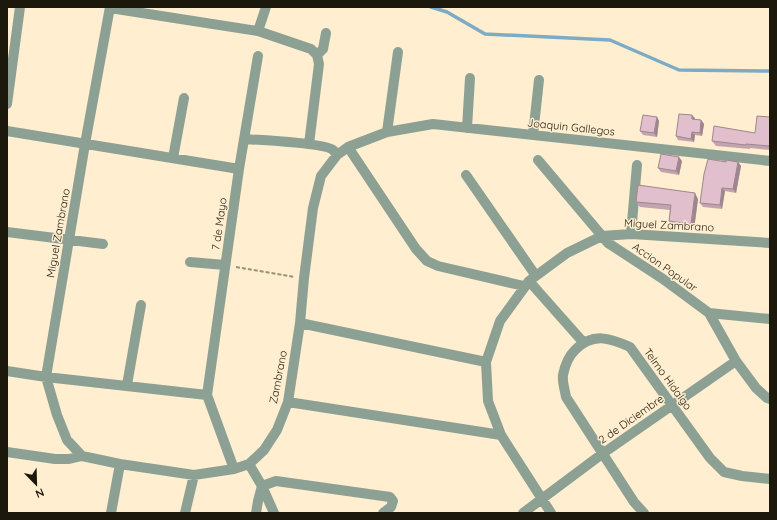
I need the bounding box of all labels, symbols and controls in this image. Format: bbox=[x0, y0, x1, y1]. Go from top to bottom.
street label: Joaquin Gallegos bbox=[526, 115, 616, 139]
street label: Miguel Zambrano bbox=[43, 187, 73, 279]
street label: 7 de Mayo bbox=[208, 196, 230, 251]
street label: Miguel Zambrano bbox=[623, 216, 715, 234]
street label: Accion Popular bbox=[630, 239, 701, 295]
street label: Telmo Hidalgo bbox=[641, 345, 695, 413]
street label: Zambrano bbox=[266, 349, 290, 405]
street label: 2 de Diciembre bbox=[596, 391, 666, 447]
north arrow bbox=[16, 464, 56, 504]
text: N bbox=[33, 485, 46, 501]

